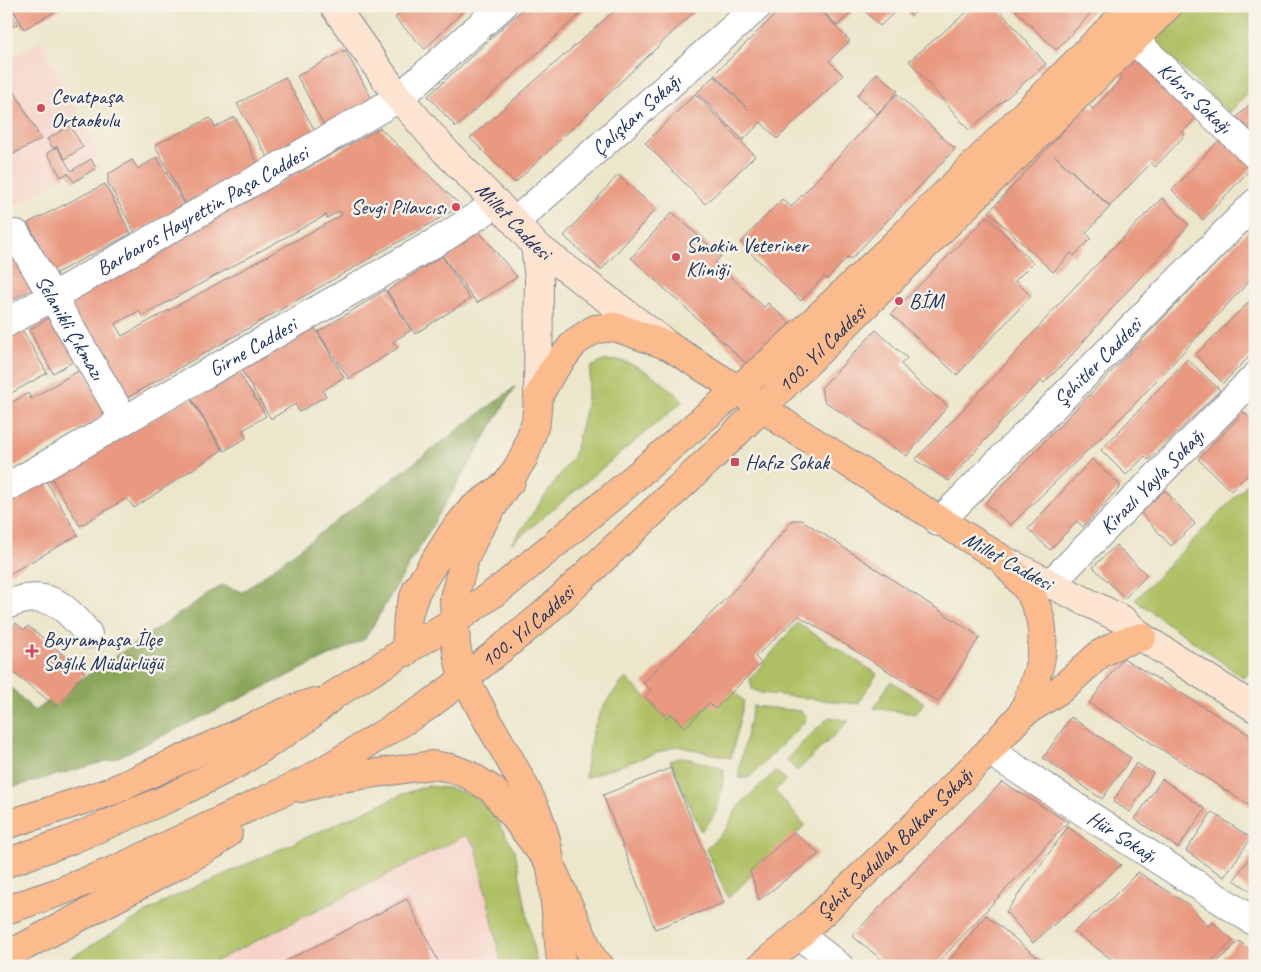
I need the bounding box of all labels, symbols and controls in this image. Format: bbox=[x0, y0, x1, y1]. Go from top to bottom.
street label: Kıbrıs Sokağı bbox=[1153, 57, 1238, 140]
street label: Çalışkan Sokağı bbox=[586, 67, 687, 161]
place label: Cevatpaşa Ortaokulu bbox=[51, 83, 125, 133]
marker: Cevatpaşa Ortaokulu bbox=[35, 102, 47, 114]
street label: Barbaros Hayrettin Paşa Caddesi bbox=[92, 138, 315, 282]
street label: Millet Caddesi bbox=[470, 177, 559, 268]
place label: Sevgi Pilavcısı bbox=[350, 194, 447, 220]
marker: Sevgi Pilavcısı bbox=[450, 201, 462, 213]
place label: Smokin Veteriner Kliniği bbox=[686, 232, 810, 282]
marker: Smokin Veteriner Kliniği bbox=[670, 251, 682, 263]
street label: Selanikli Çıkmazı bbox=[30, 270, 111, 385]
place label: BİM bbox=[909, 288, 945, 314]
marker: BİM bbox=[893, 295, 905, 307]
street label: 100. Yıl Caddesi bbox=[772, 297, 874, 398]
street label: Girne Caddesi bbox=[204, 310, 304, 382]
street label: Şehitler Caddesi bbox=[1048, 310, 1149, 412]
street label: Kirazlı Yayla Sokağı bbox=[1094, 422, 1210, 539]
place label: Hafız Sokak bbox=[745, 449, 830, 475]
marker: Hafız Sokak bbox=[729, 456, 741, 468]
street label: Millet Caddesi bbox=[959, 526, 1060, 598]
street label: 100. Yıl Caddesi bbox=[475, 577, 582, 673]
place label: Bayrampaşa İlçe Sağlık Müdürlüğü bbox=[43, 626, 165, 676]
marker: Bayrampaşa İlçe Sağlık Müdürlüğü bbox=[25, 644, 39, 658]
street label: Şehit Sadullah Balkan Sokağı bbox=[810, 761, 979, 925]
street label: Hür Sokağı bbox=[1082, 805, 1162, 869]

